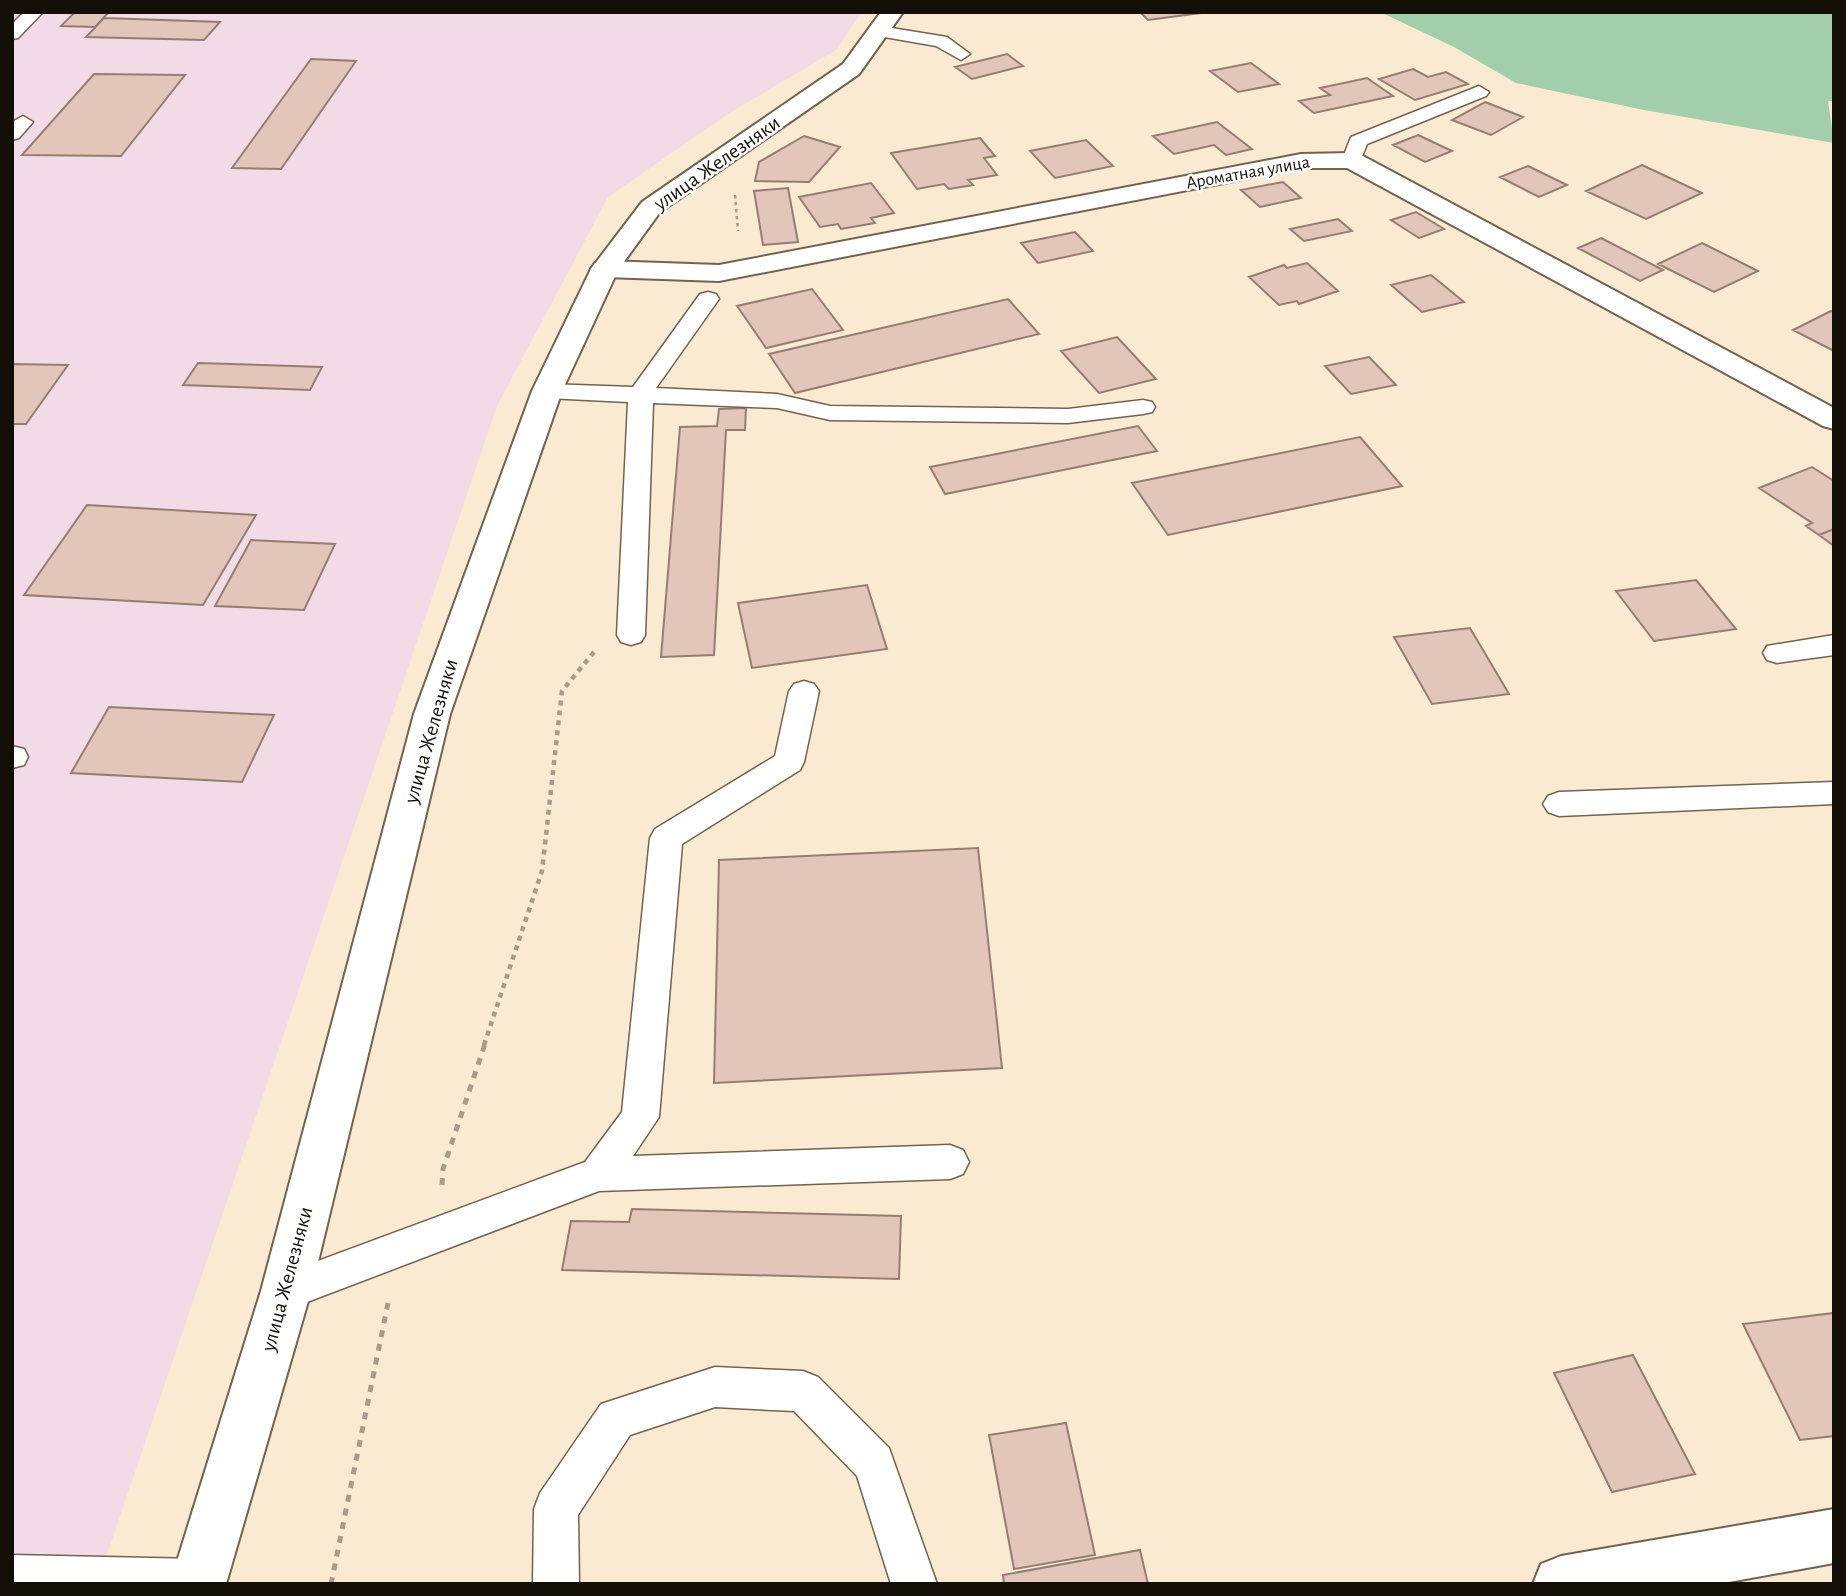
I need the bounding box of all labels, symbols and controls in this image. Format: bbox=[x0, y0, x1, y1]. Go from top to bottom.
street label: улица Железняки bbox=[649, 112, 784, 215]
street label: Ароматная улица bbox=[1185, 153, 1311, 193]
street label: улица Железняки bbox=[400, 657, 462, 806]
street label: улица Железняки bbox=[257, 1204, 316, 1355]

